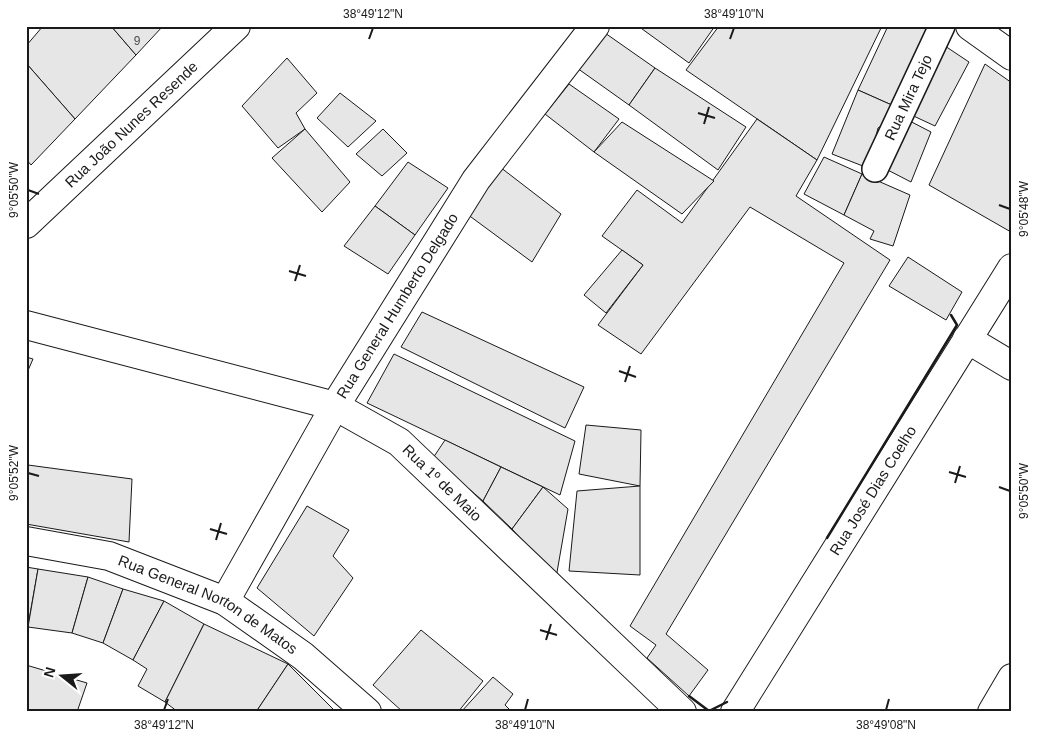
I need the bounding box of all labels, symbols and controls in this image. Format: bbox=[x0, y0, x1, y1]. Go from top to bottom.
text: 38°49'12"N bbox=[343, 7, 403, 21]
text: 38°49'10"N bbox=[704, 7, 764, 21]
house number: 9 bbox=[134, 34, 141, 48]
street label: Rua Mira Tejo bbox=[881, 52, 935, 143]
street label: Rua João Nunes Resende bbox=[61, 58, 201, 191]
text: 9°05'50"W bbox=[7, 161, 21, 218]
text: 9°05'48"W bbox=[1017, 180, 1031, 237]
street label: Rua General Humberto Delgado bbox=[333, 210, 461, 401]
street label: Rua José Dias Coelho bbox=[826, 422, 919, 558]
street label: Rua 1º de Maio bbox=[399, 441, 485, 525]
text: 9°05'52"W bbox=[7, 444, 21, 501]
text: 9°05'50"W bbox=[1017, 462, 1031, 519]
street label: Rua General Norton de Matos bbox=[116, 551, 301, 657]
north arrow bbox=[38, 650, 88, 700]
text: N bbox=[40, 665, 59, 679]
text: 38°49'12"N bbox=[134, 718, 194, 732]
text: 38°49'10"N bbox=[495, 718, 555, 732]
text: 38°49'08"N bbox=[856, 718, 916, 732]

